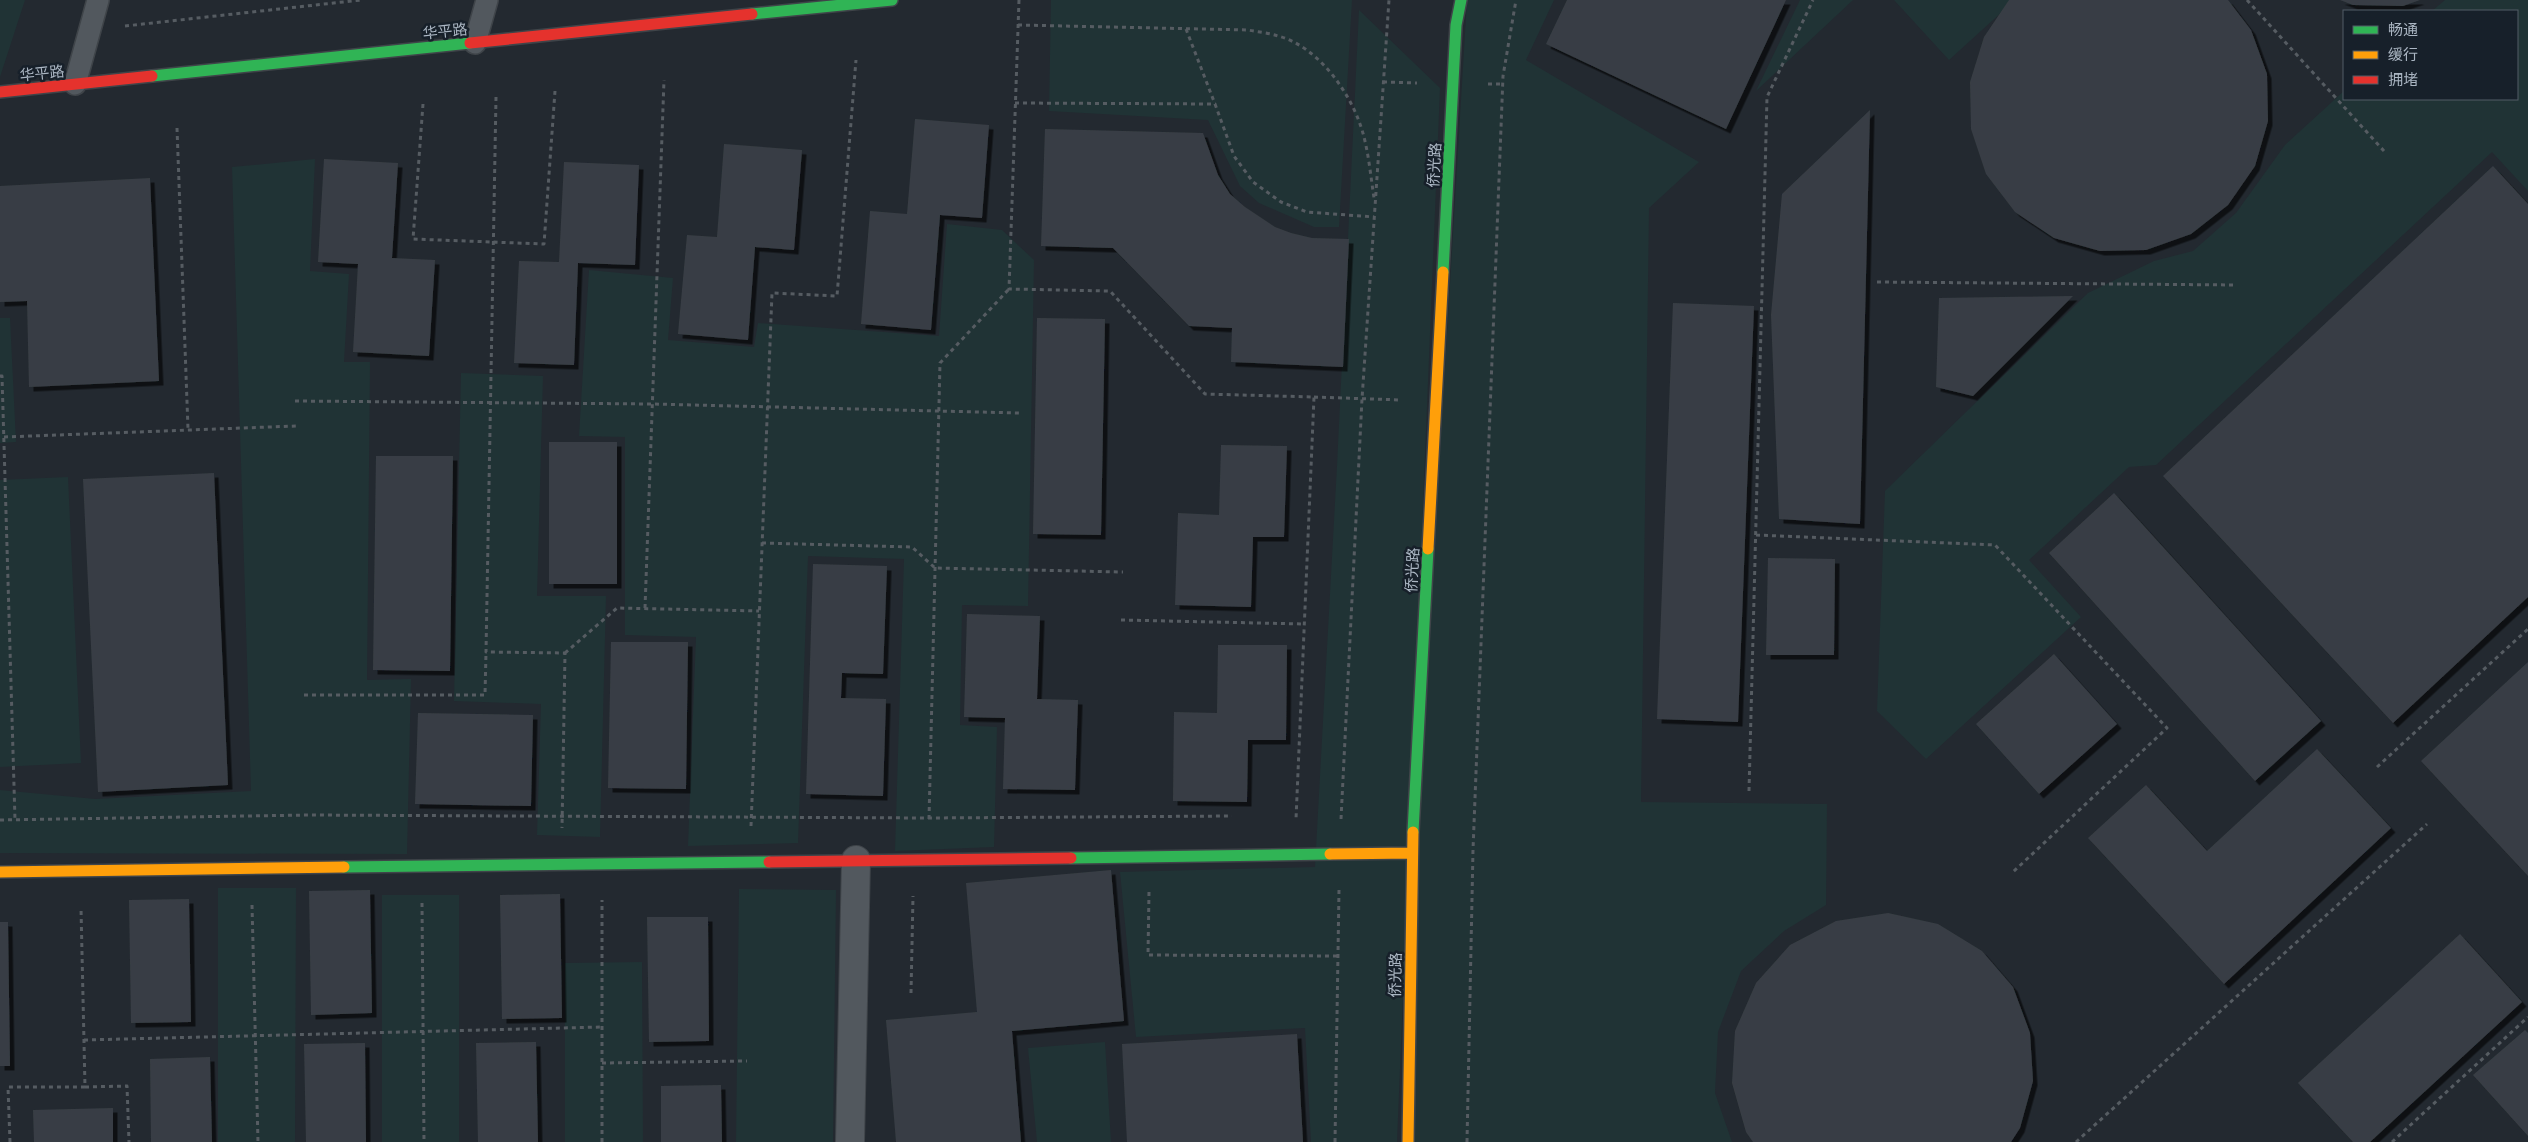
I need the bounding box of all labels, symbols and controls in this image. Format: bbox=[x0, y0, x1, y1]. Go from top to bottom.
legend bbox=[2343, 10, 2518, 100]
street label: 华平路 bbox=[421, 17, 469, 45]
text: 畅通 bbox=[2388, 18, 2418, 41]
text: 缓行 bbox=[2388, 43, 2418, 66]
street label: 华平路 bbox=[18, 59, 66, 87]
text: 拥堵 bbox=[2388, 68, 2418, 91]
street label: 侨光路 bbox=[1421, 142, 1447, 188]
street label: 侨光路 bbox=[1399, 547, 1425, 593]
street label: 侨光路 bbox=[1383, 952, 1407, 998]

